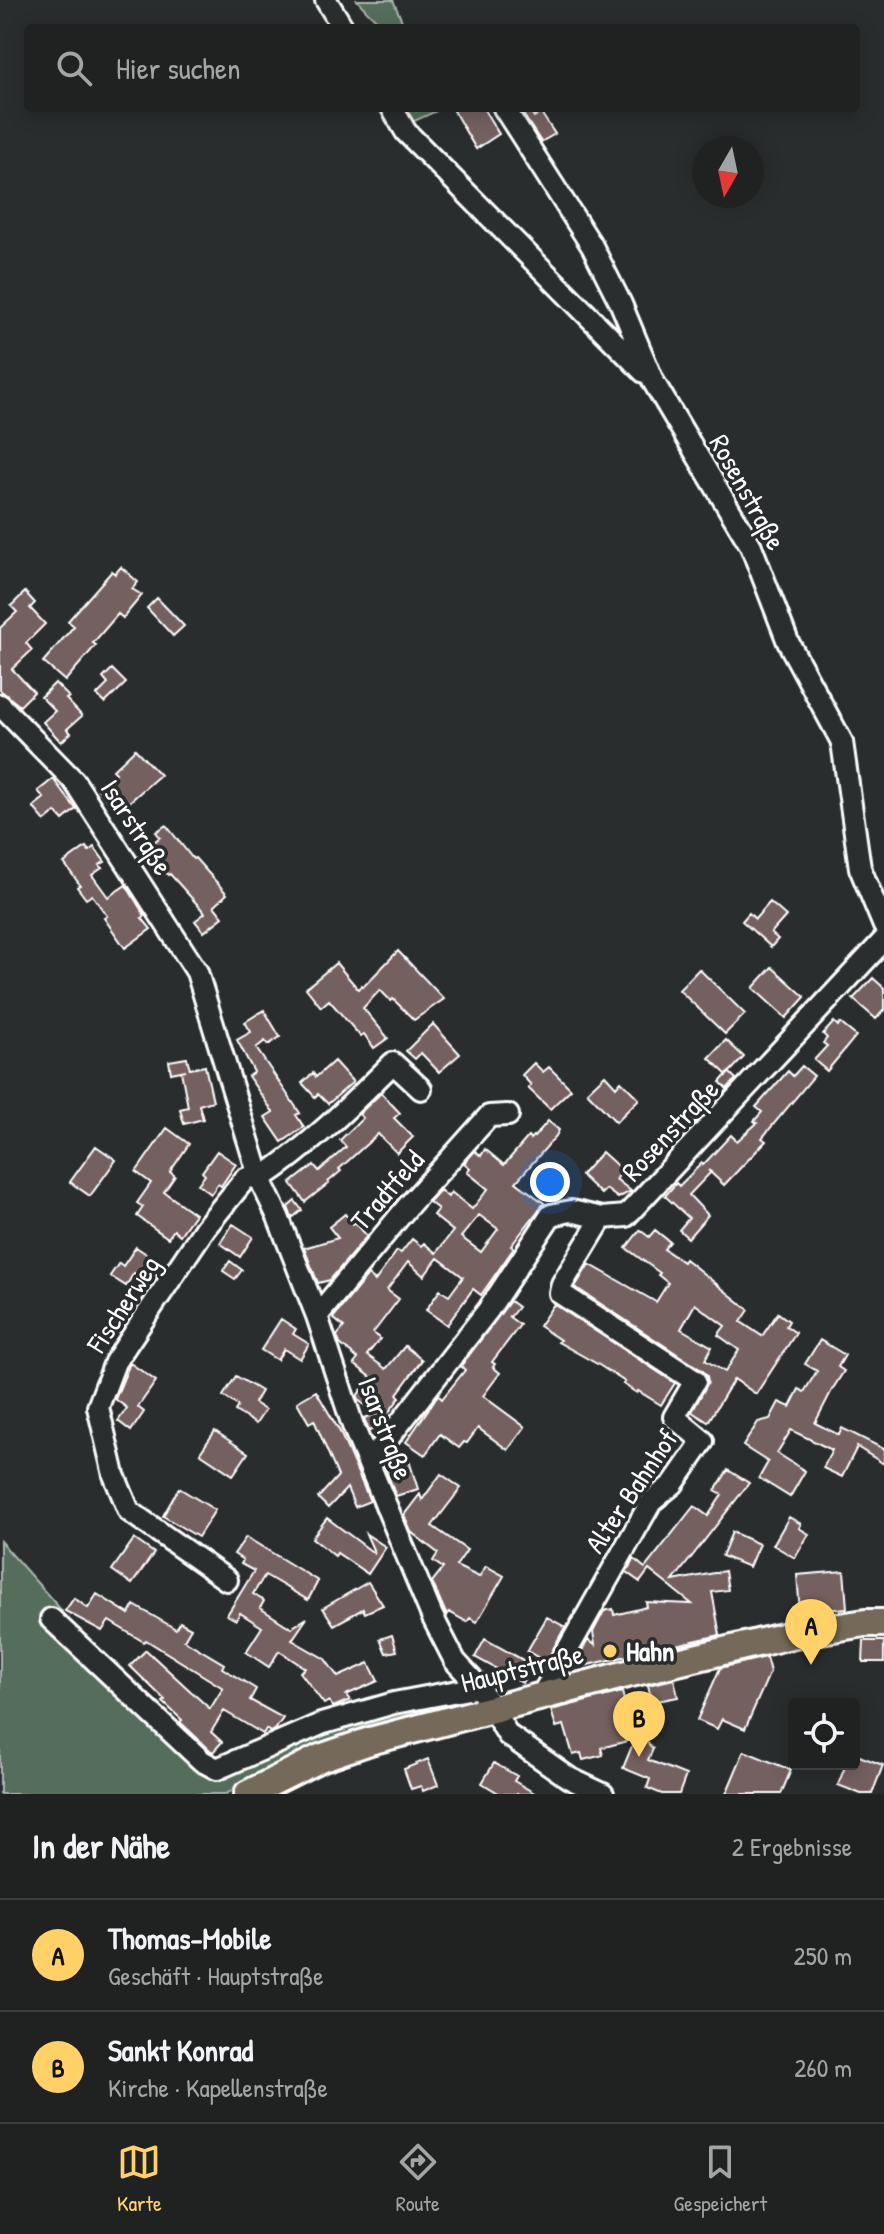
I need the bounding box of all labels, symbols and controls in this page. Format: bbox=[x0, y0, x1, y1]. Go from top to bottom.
search box bbox=[24, 24, 860, 112]
icon: search bbox=[52, 46, 96, 90]
text: Hier suchen bbox=[116, 48, 240, 88]
north arrow bbox=[692, 136, 764, 208]
street label: Rosenstraße bbox=[701, 427, 795, 557]
street label: Isarstraße bbox=[92, 772, 182, 882]
street label: Rosenstraße bbox=[613, 1071, 727, 1189]
street label: Tradtfeld bbox=[342, 1142, 433, 1238]
your location bbox=[530, 1162, 570, 1202]
street label: Fischerweg bbox=[77, 1248, 169, 1361]
street label: Isarstraße bbox=[349, 1371, 423, 1485]
street label: Alter Bahnhof bbox=[576, 1422, 686, 1560]
pin: A bbox=[785, 1599, 837, 1665]
place label: Hahn bbox=[626, 1632, 675, 1670]
street label: Hauptstraße bbox=[457, 1634, 587, 1702]
marker: Hahn bbox=[601, 1642, 619, 1660]
pin: B bbox=[613, 1691, 665, 1757]
map controls bbox=[788, 1698, 860, 1770]
button: locate bbox=[788, 1698, 860, 1770]
text: In der Nähe bbox=[32, 1823, 170, 1869]
text: 2 Ergebnisse bbox=[732, 1829, 852, 1864]
text: Thomas-Mobile bbox=[108, 1918, 272, 1958]
text: A bbox=[52, 1938, 64, 1973]
text: 250 m bbox=[794, 1938, 852, 1973]
text: Geschäft · Hauptstraße bbox=[108, 1958, 324, 1993]
text: Sankt Konrad bbox=[108, 2030, 253, 2070]
text: B bbox=[51, 2050, 65, 2085]
text: 260 m bbox=[794, 2050, 852, 2085]
text: Kirche · Kapellenstraße bbox=[108, 2070, 328, 2105]
tab: Karte bbox=[117, 2140, 162, 2218]
tab: Route bbox=[396, 2140, 440, 2218]
tab: Gespeichert bbox=[674, 2140, 767, 2218]

